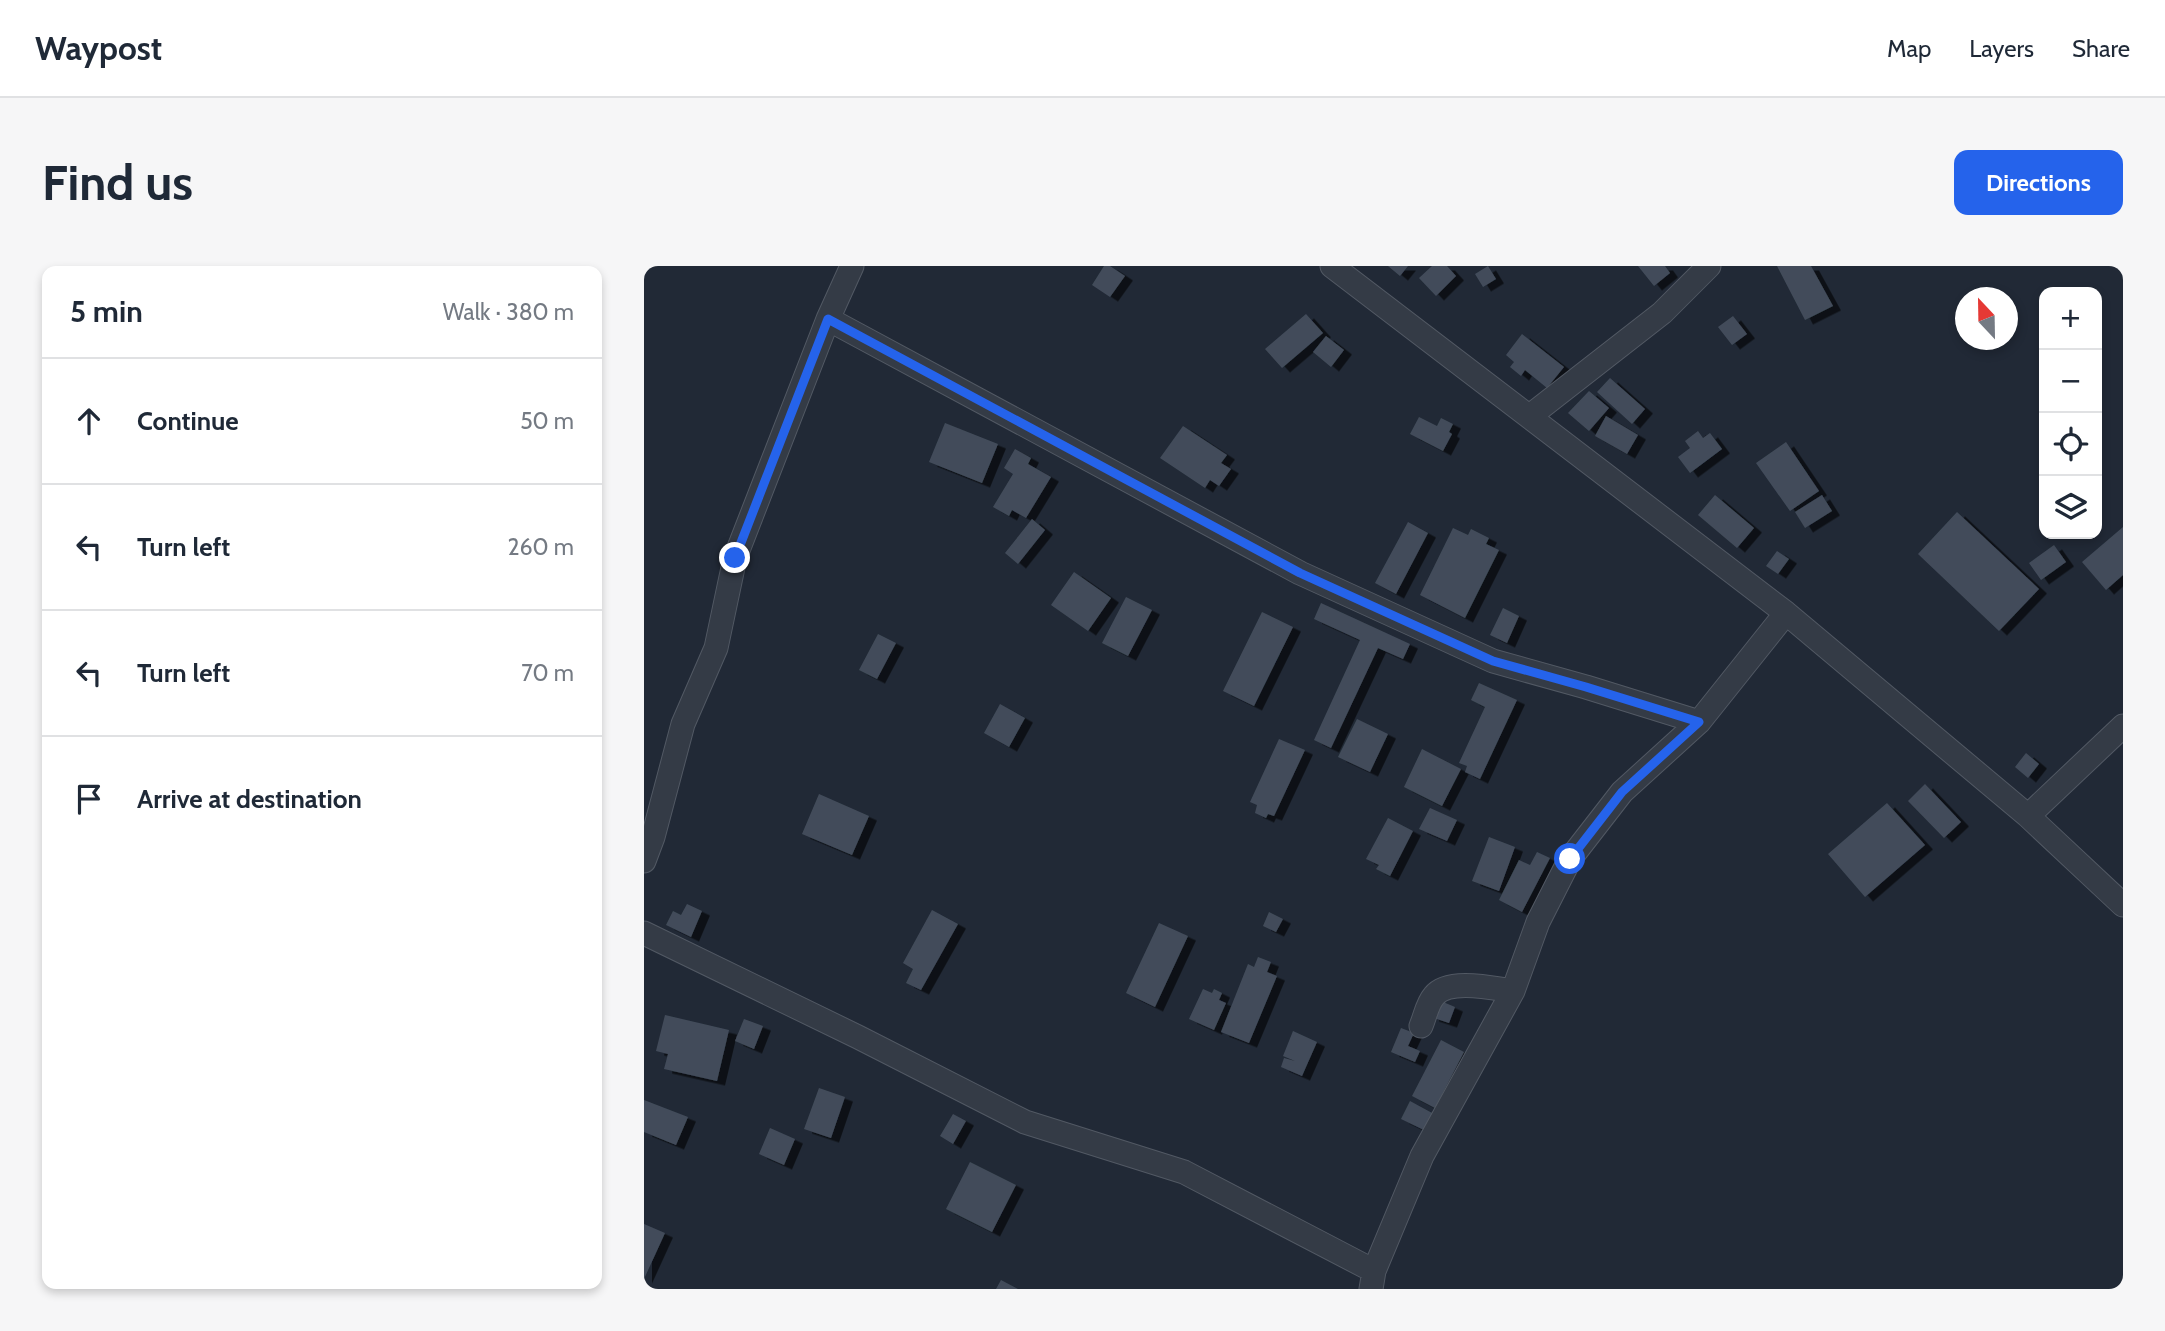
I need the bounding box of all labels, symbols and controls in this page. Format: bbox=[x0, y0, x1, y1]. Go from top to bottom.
text: Waypost bbox=[35, 28, 162, 68]
text: Map bbox=[1887, 34, 1931, 63]
text: Layers bbox=[1969, 34, 2034, 63]
text: Share bbox=[2072, 34, 2130, 63]
button: Directions bbox=[1954, 150, 2123, 215]
text: Find us bbox=[42, 153, 193, 212]
north arrow bbox=[1955, 287, 2018, 350]
map controls bbox=[2039, 287, 2102, 539]
button: + bbox=[2039, 287, 2102, 350]
text: 5 min bbox=[70, 293, 143, 330]
text: Walk · 380 m bbox=[443, 298, 574, 326]
button: − bbox=[2039, 350, 2102, 413]
icon: ahead bbox=[70, 402, 108, 440]
text: Continue bbox=[137, 405, 239, 437]
text: 50 m bbox=[520, 407, 574, 435]
button: locate bbox=[2039, 413, 2102, 476]
button: layers bbox=[2039, 476, 2102, 539]
icon: left bbox=[70, 528, 108, 566]
text: Turn left bbox=[137, 531, 230, 563]
text: 260 m bbox=[507, 533, 574, 561]
route end bbox=[719, 542, 750, 573]
icon: left bbox=[70, 654, 108, 692]
text: Turn left bbox=[137, 657, 230, 689]
text: 70 m bbox=[521, 659, 574, 687]
icon: arrive bbox=[70, 780, 108, 818]
text: Arrive at destination bbox=[137, 783, 362, 815]
route start bbox=[1554, 843, 1585, 874]

